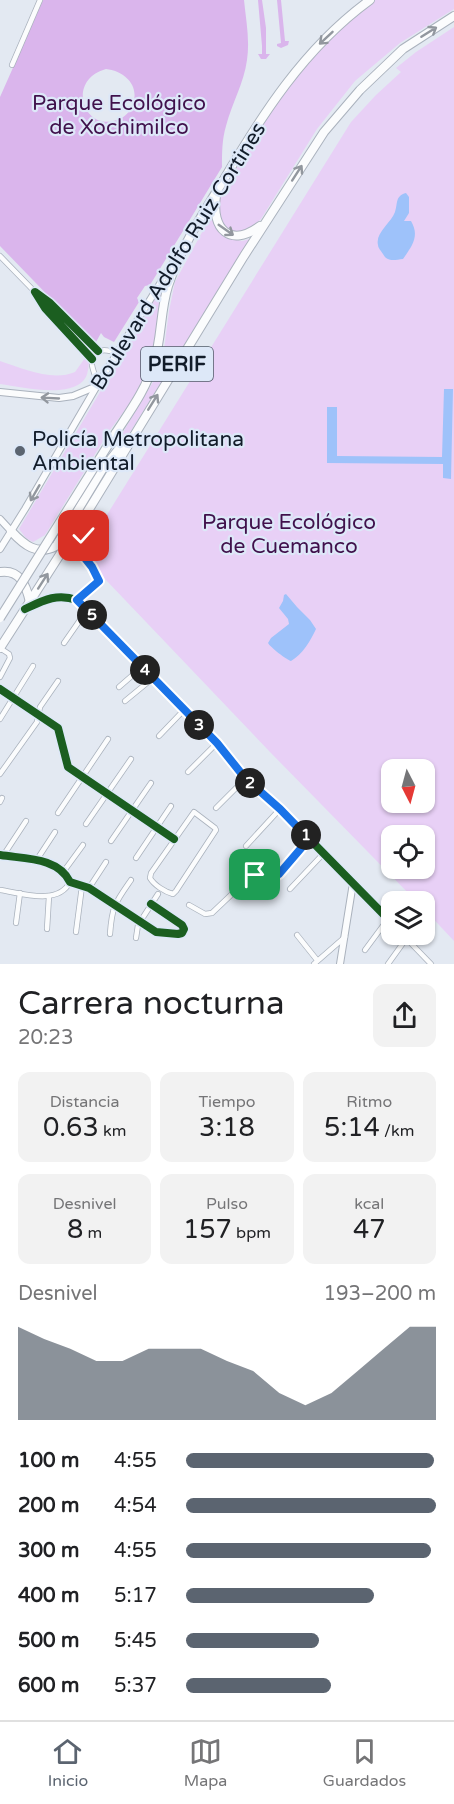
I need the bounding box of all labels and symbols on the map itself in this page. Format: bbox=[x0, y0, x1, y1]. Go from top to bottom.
one-way arrow bbox=[420, 26, 437, 38]
one-way arrow bbox=[318, 31, 333, 45]
park label: Parque Ecológico de Xochimilco bbox=[32, 91, 206, 140]
street label: Boulevard Adolfo Ruiz Cortines bbox=[86, 118, 271, 395]
one-way arrow bbox=[291, 166, 303, 182]
one-way arrow bbox=[217, 224, 233, 236]
road number: PERIF bbox=[141, 347, 213, 381]
one-way arrow bbox=[40, 392, 60, 403]
one-way arrow bbox=[148, 394, 160, 411]
place label: Policía Metropolitana Ambiental bbox=[32, 427, 244, 476]
marker: Policía Metropolitana Ambiental bbox=[13, 444, 27, 458]
one-way arrow bbox=[28, 484, 40, 501]
pin bbox=[58, 510, 109, 561]
park label: Parque Ecológico de Cuemanco bbox=[202, 510, 376, 559]
one-way arrow bbox=[37, 574, 49, 590]
pin: 5 bbox=[77, 600, 107, 630]
pin: 4 bbox=[130, 655, 160, 685]
pin: 3 bbox=[184, 710, 214, 740]
north arrow bbox=[381, 759, 435, 813]
pin: 2 bbox=[235, 768, 265, 798]
pin: 1 bbox=[291, 820, 321, 850]
pin bbox=[229, 849, 280, 900]

